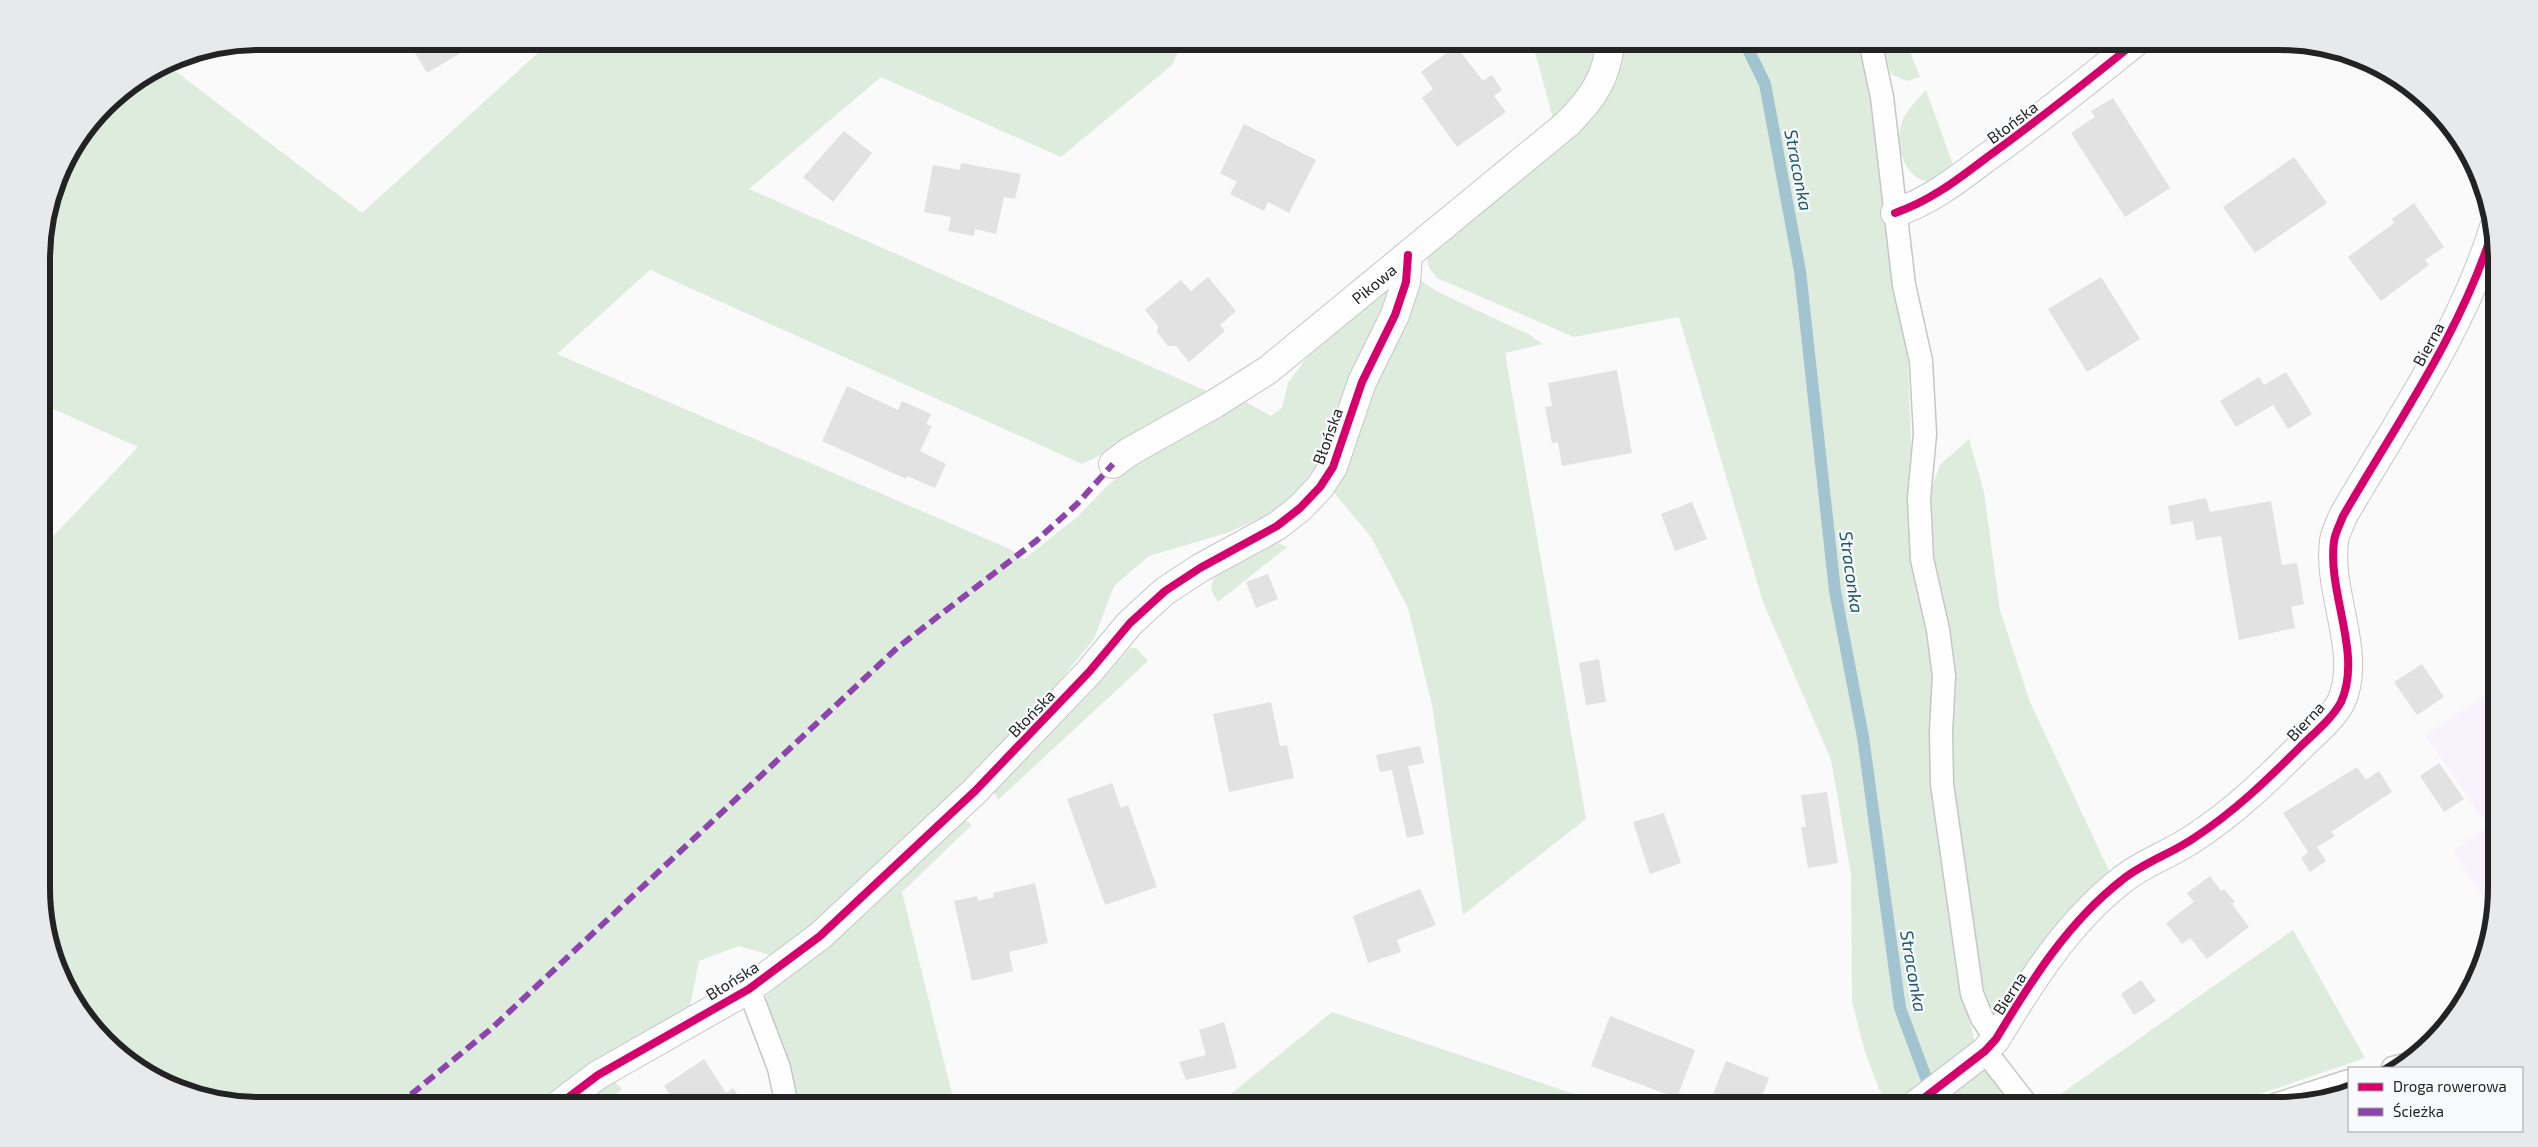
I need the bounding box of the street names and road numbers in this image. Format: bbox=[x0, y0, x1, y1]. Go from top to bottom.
street label: Błońska bbox=[1983, 97, 2041, 147]
street label: Pikowa bbox=[1347, 259, 1400, 307]
street label: Bierna bbox=[2408, 319, 2448, 369]
street label: Błońska bbox=[1308, 405, 1346, 467]
street label: Błońska bbox=[1004, 685, 1058, 741]
street label: Bierna bbox=[2282, 697, 2328, 745]
street label: Błońska bbox=[702, 956, 762, 1004]
street label: Bierna bbox=[1988, 968, 2030, 1018]

